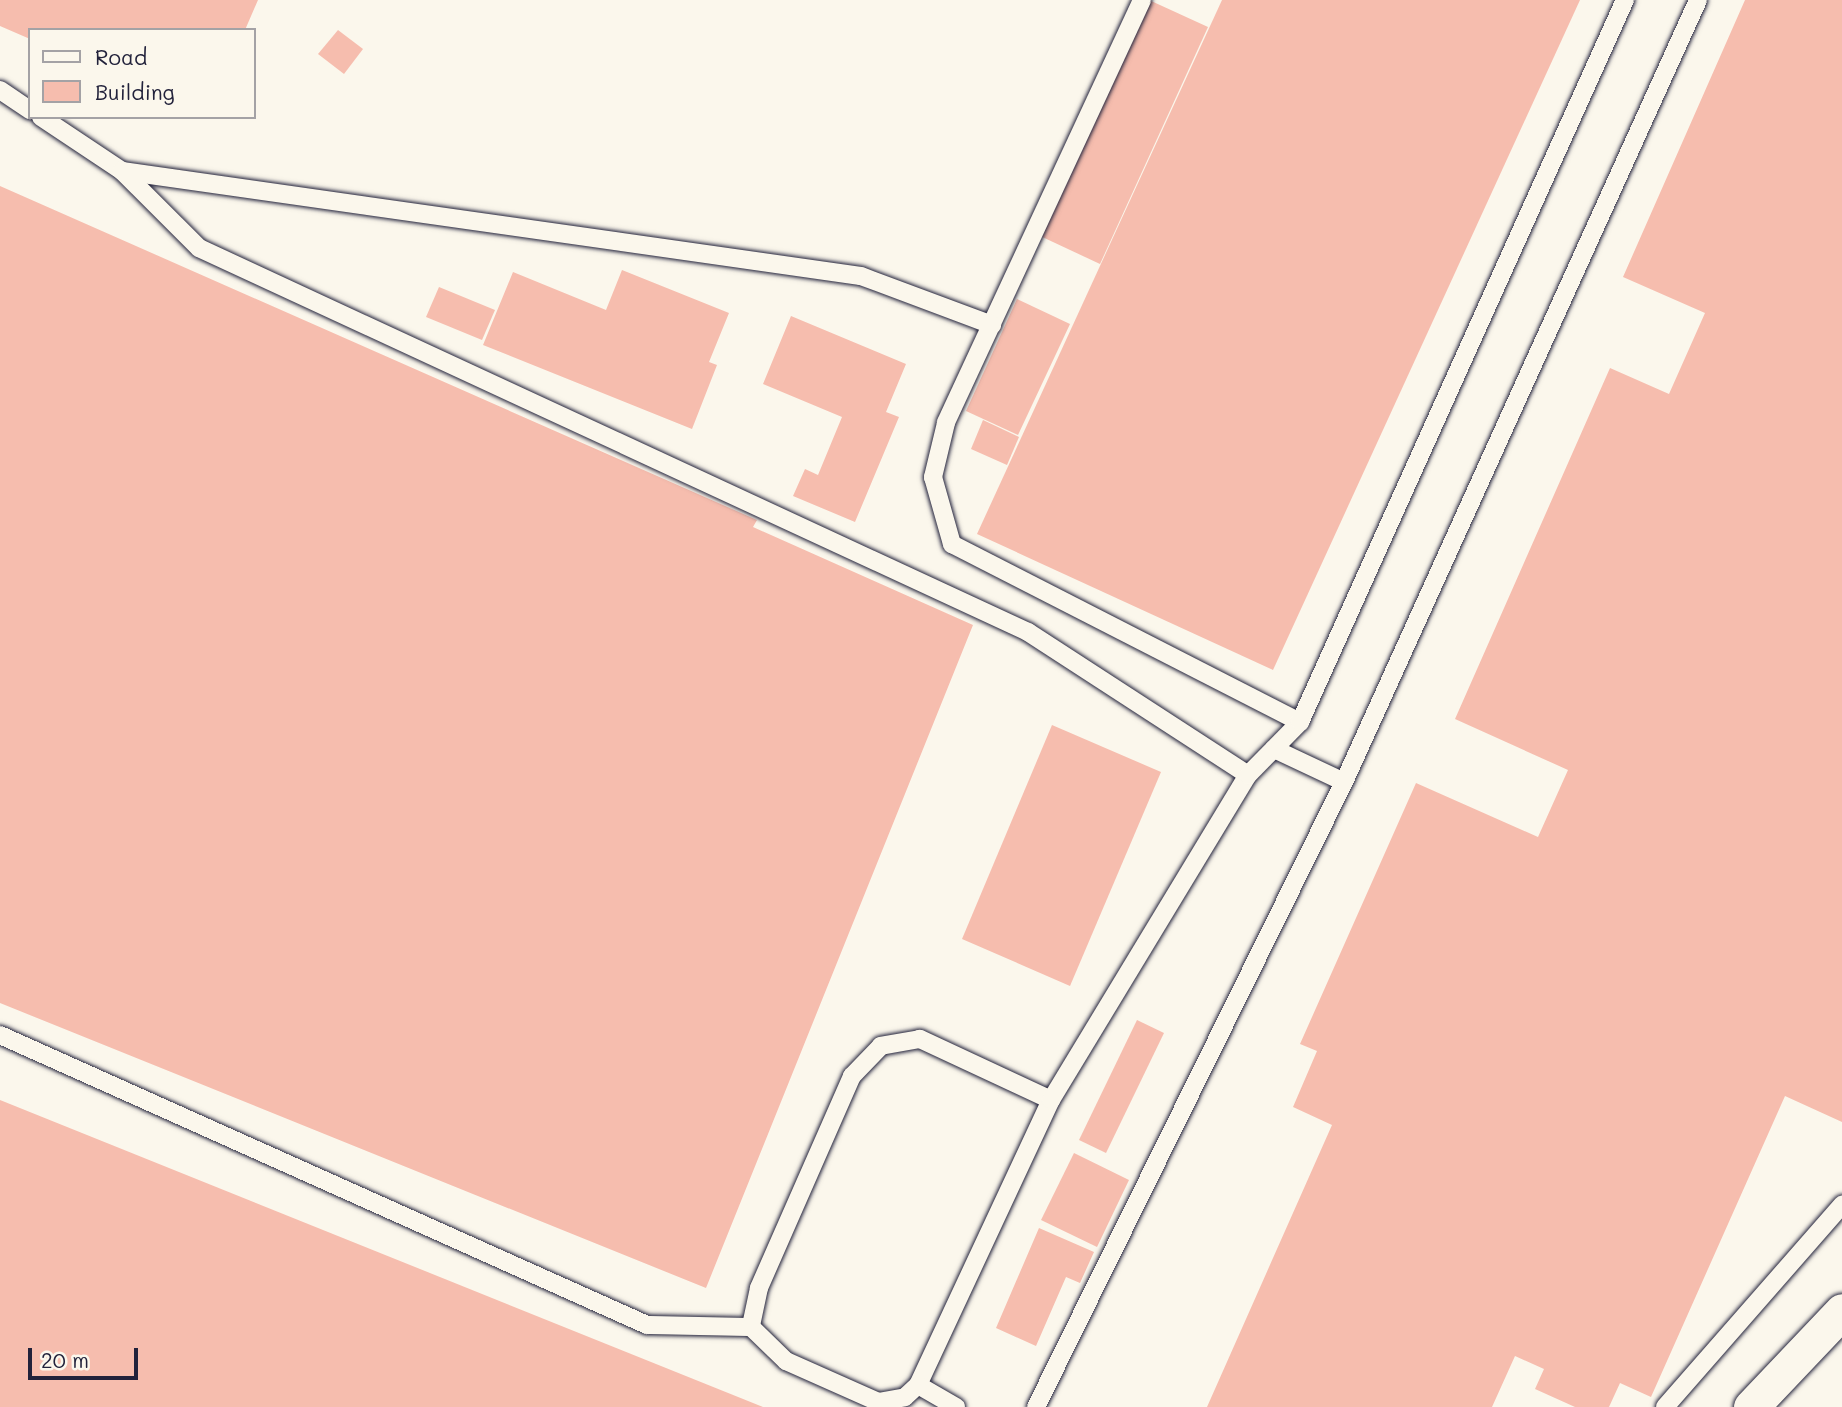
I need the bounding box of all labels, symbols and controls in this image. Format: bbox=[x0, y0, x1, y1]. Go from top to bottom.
legend bbox=[28, 28, 256, 119]
text: Road bbox=[95, 43, 147, 70]
text: Building bbox=[95, 78, 175, 105]
scale bar bbox=[32, 1334, 142, 1378]
text: 20 m bbox=[41, 1346, 89, 1373]

